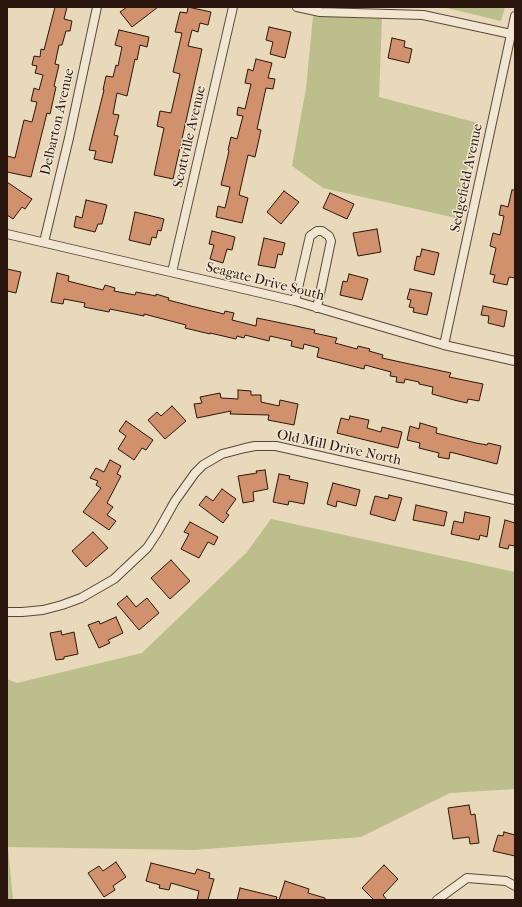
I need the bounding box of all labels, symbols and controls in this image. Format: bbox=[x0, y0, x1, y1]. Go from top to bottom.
street label: Delbarton Avenue bbox=[38, 67, 78, 177]
street label: Scottville Avenue bbox=[170, 84, 210, 190]
street label: Sedgefield Avenue bbox=[447, 122, 487, 234]
street label: Seagate Drive South bbox=[204, 259, 326, 305]
street label: Old Mill Drive North bbox=[275, 427, 403, 469]

